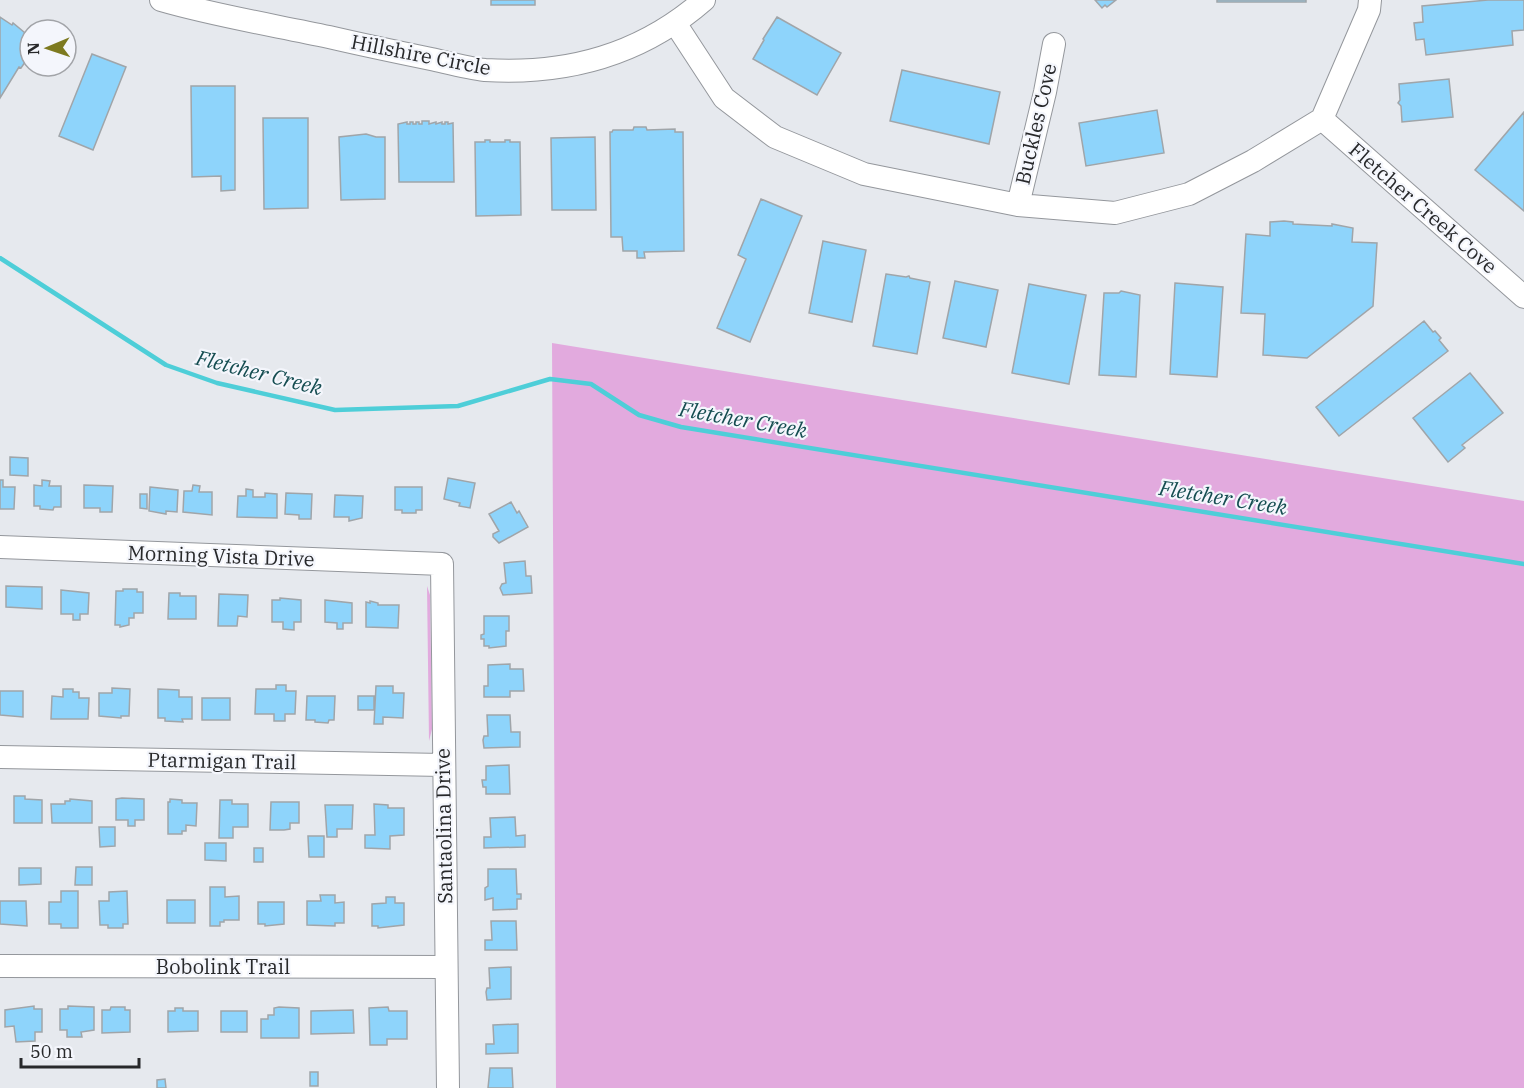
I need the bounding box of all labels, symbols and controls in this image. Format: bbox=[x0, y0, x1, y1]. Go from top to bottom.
north arrow bbox=[18, 18, 78, 78]
street label: Hillshire Circle bbox=[349, 28, 493, 81]
text: N bbox=[23, 42, 43, 55]
street label: Buckles Cove bbox=[1008, 61, 1063, 187]
street label: Fletcher Creek Cove bbox=[1344, 136, 1503, 279]
water label: Fletcher Creek bbox=[192, 343, 326, 401]
water label: Fletcher Creek bbox=[676, 394, 810, 444]
water label: Fletcher Creek bbox=[1156, 473, 1290, 521]
street label: Morning Vista Drive bbox=[127, 539, 315, 572]
street label: Ptarmigan Trail bbox=[147, 746, 297, 775]
street label: Santaolina Drive bbox=[429, 748, 458, 904]
street label: Bobolink Trail bbox=[156, 953, 290, 980]
scale bar bbox=[21, 1031, 140, 1069]
text: 50 m bbox=[30, 1040, 73, 1063]

